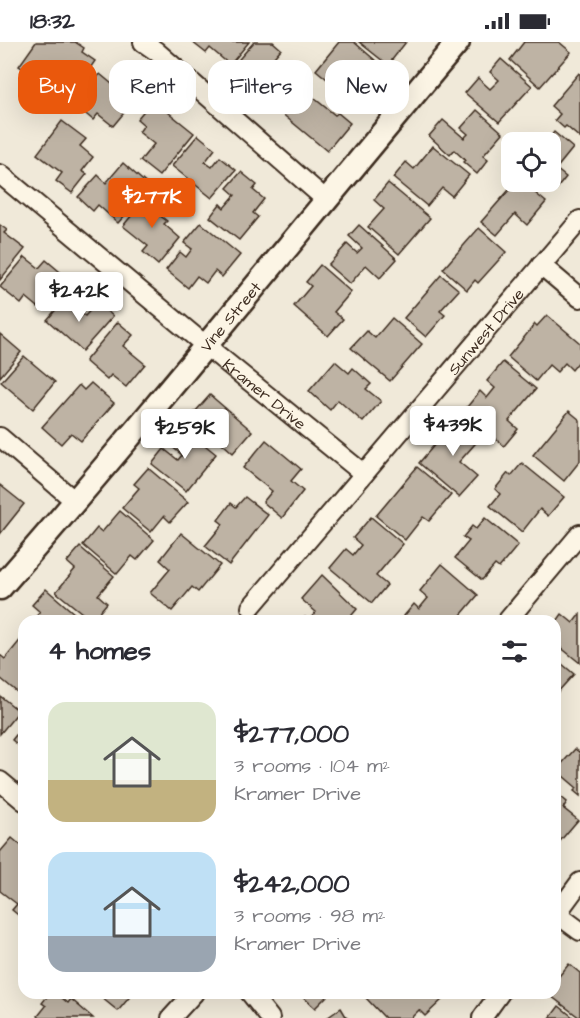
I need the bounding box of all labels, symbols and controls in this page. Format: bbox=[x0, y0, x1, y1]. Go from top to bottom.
text: 18:32 bbox=[30, 6, 75, 37]
chip: Buy bbox=[18, 60, 97, 114]
chip: Rent bbox=[109, 60, 196, 114]
chip: Filters bbox=[208, 60, 313, 114]
chip: New bbox=[325, 60, 409, 114]
map controls bbox=[501, 132, 561, 192]
button: locate bbox=[501, 132, 561, 192]
pin: $277K bbox=[110, 178, 194, 229]
text: $277K bbox=[122, 183, 182, 211]
pin: $242K bbox=[37, 272, 121, 323]
text: $242K bbox=[49, 277, 109, 305]
street label: Vine Street bbox=[195, 277, 267, 357]
street label: Sunwest Drive bbox=[443, 284, 530, 380]
street label: Kramer Drive bbox=[218, 354, 311, 435]
pin: $439K bbox=[411, 406, 495, 457]
pin: $259K bbox=[143, 409, 227, 460]
text: $439K bbox=[424, 411, 482, 439]
text: $259K bbox=[155, 414, 215, 442]
text: 4 homes bbox=[48, 633, 151, 669]
icon: filters bbox=[498, 635, 531, 668]
text: $277,000 bbox=[234, 716, 349, 752]
icon: home bbox=[96, 726, 168, 798]
text: 3 rooms · 104 m² bbox=[234, 752, 390, 780]
text: Kramer Drive bbox=[234, 780, 361, 808]
text: $242,000 bbox=[234, 866, 350, 902]
icon: home bbox=[96, 876, 168, 948]
text: 3 rooms · 98 m² bbox=[234, 902, 386, 930]
text: Kramer Drive bbox=[234, 930, 361, 958]

